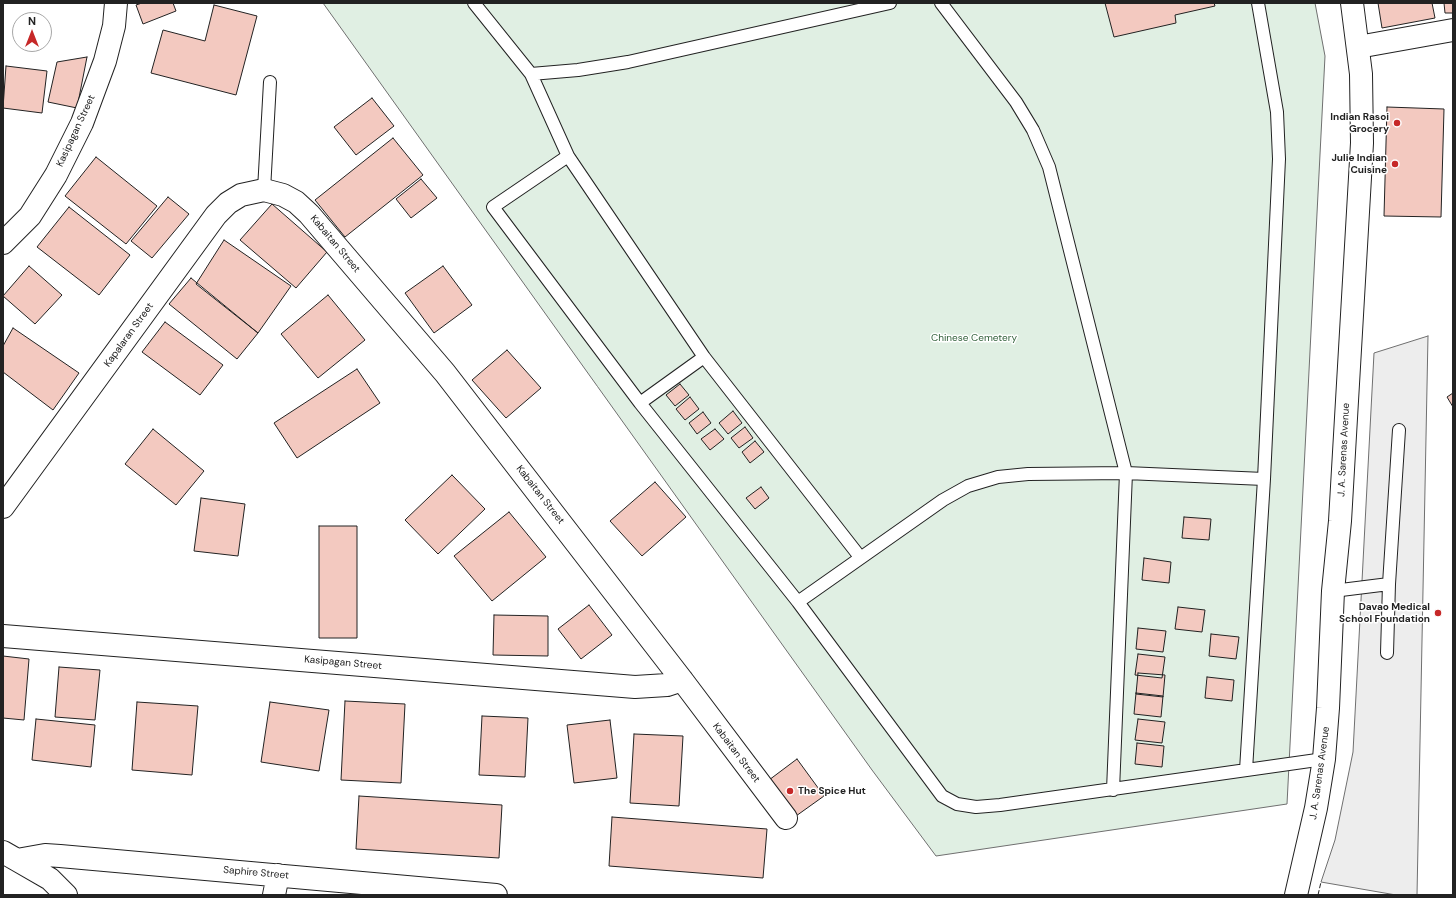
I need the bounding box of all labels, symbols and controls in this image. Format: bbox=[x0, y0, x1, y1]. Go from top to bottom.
north arrow bbox=[12, 12, 52, 52]
text: N bbox=[28, 14, 36, 28]
street label: Kasipagan Street bbox=[54, 93, 98, 169]
place label: Indian Rasoi Grocery bbox=[1330, 111, 1389, 134]
marker: Indian Rasoi Grocery bbox=[1392, 118, 1402, 128]
place label: Julie Indian Cuisine bbox=[1331, 152, 1387, 176]
marker: Julie Indian Cuisine bbox=[1390, 159, 1400, 169]
street label: Kabaitan Street bbox=[308, 213, 362, 275]
street label: Kapalaran Street bbox=[102, 301, 156, 369]
park label: Chinese Cemetery bbox=[931, 332, 1017, 344]
street label: J. A. Sarenas Avenue bbox=[1336, 403, 1352, 497]
street label: Kabaitan Street bbox=[513, 463, 567, 527]
place label: Davao Medical School Foundation bbox=[1339, 601, 1430, 624]
marker: Davao Medical School Foundation bbox=[1433, 608, 1443, 618]
street label: Kasipagan Street bbox=[304, 654, 382, 672]
street label: Kabaitan Street bbox=[710, 721, 762, 785]
street label: J. A. Sarenas Avenue bbox=[1308, 726, 1332, 820]
place label: The Spice Hut bbox=[798, 785, 866, 797]
marker: The Spice Hut bbox=[785, 786, 795, 796]
street label: Saphire Street bbox=[223, 864, 289, 882]

